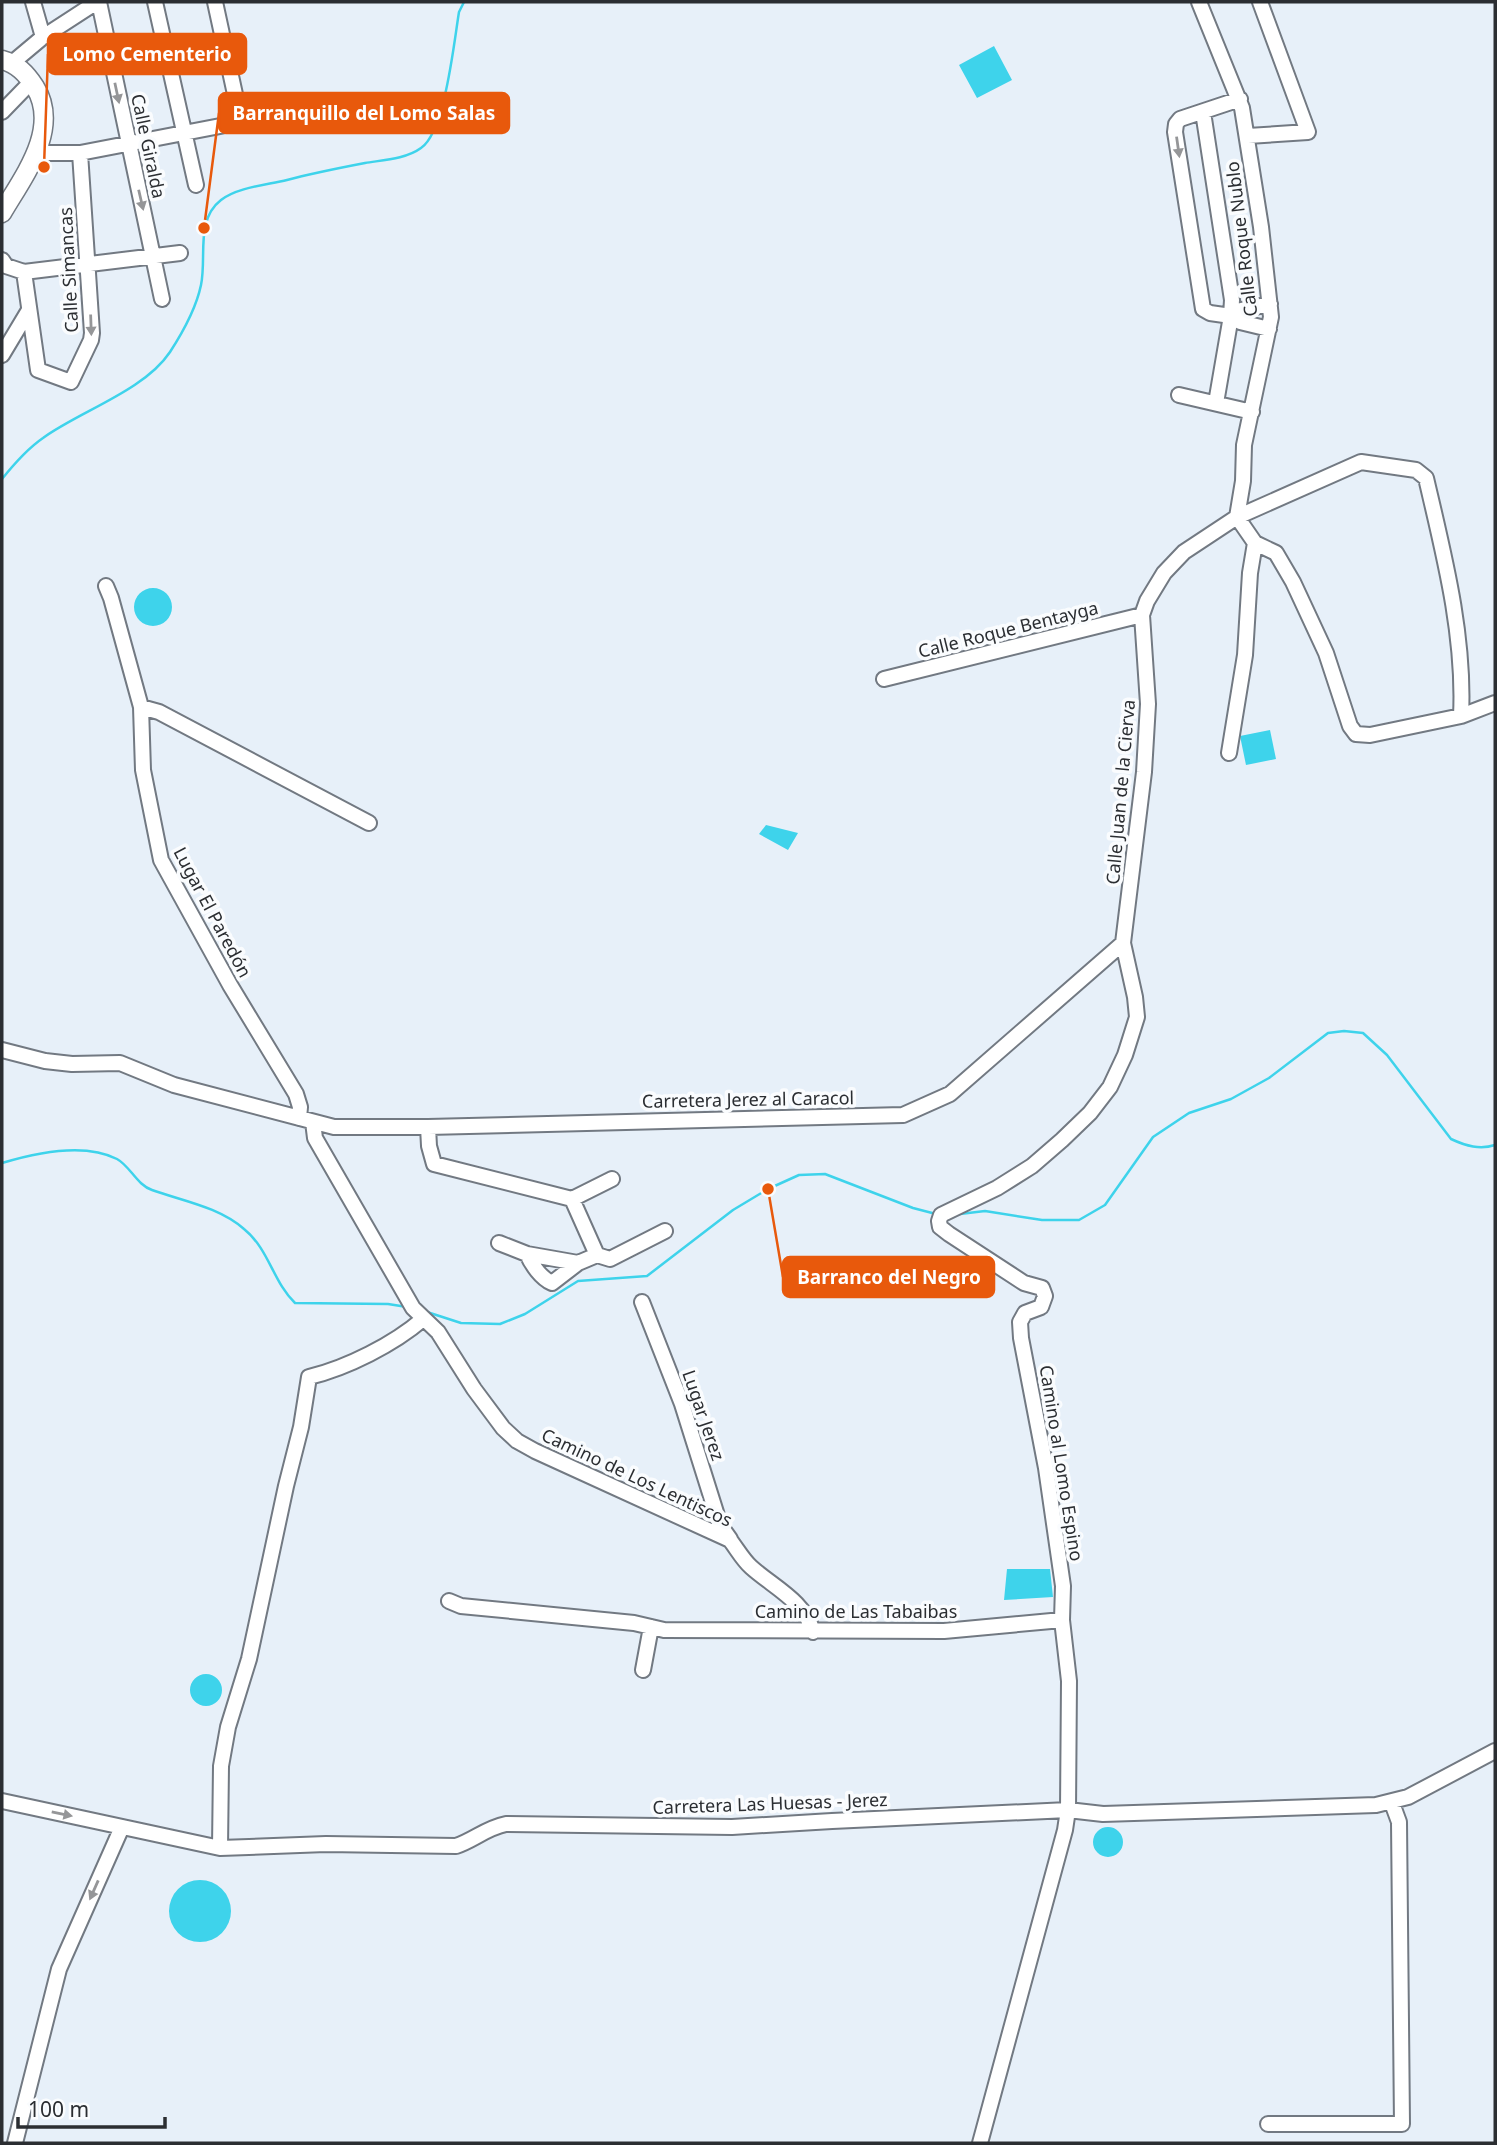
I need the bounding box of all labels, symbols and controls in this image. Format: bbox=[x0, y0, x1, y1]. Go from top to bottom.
callout: Lomo Cementerio bbox=[48, 34, 246, 74]
text: Lomo Cementerio bbox=[62, 41, 232, 67]
one-way arrow bbox=[112, 82, 123, 104]
street label: Calle Giralda bbox=[126, 92, 172, 200]
callout: Barranquillo del Lomo Salas bbox=[219, 93, 509, 133]
text: Barranquillo del Lomo Salas bbox=[233, 100, 495, 126]
one-way arrow bbox=[1172, 136, 1183, 158]
street label: Calle Roque Nublo bbox=[1220, 160, 1262, 318]
one-way arrow bbox=[135, 189, 146, 211]
street label: Calle Simancas bbox=[53, 207, 83, 333]
one-way arrow bbox=[85, 314, 96, 336]
street label: Calle Roque Bentayga bbox=[916, 595, 1100, 663]
street label: Calle Juan de la Cierva bbox=[1100, 698, 1140, 886]
street label: Lugar El Paredón bbox=[168, 843, 258, 981]
street label: Carretera Jerez al Caracol bbox=[642, 1085, 854, 1113]
callout: Barranco del Negro bbox=[783, 1257, 994, 1297]
text: Barranco del Negro bbox=[797, 1264, 981, 1290]
street label: Camino al Lomo Espino bbox=[1035, 1363, 1089, 1563]
street label: Lugar Jerez bbox=[677, 1366, 731, 1464]
street label: Camino de Los Lentiscos bbox=[538, 1422, 736, 1532]
street label: Camino de Las Tabaibas bbox=[755, 1599, 957, 1623]
street label: Carretera Las Huesas - Jerez bbox=[652, 1787, 888, 1819]
one-way arrow bbox=[51, 1809, 73, 1820]
one-way arrow bbox=[88, 1880, 100, 1900]
scale bar bbox=[18, 2086, 164, 2130]
text: 100 m bbox=[28, 2095, 89, 2123]

